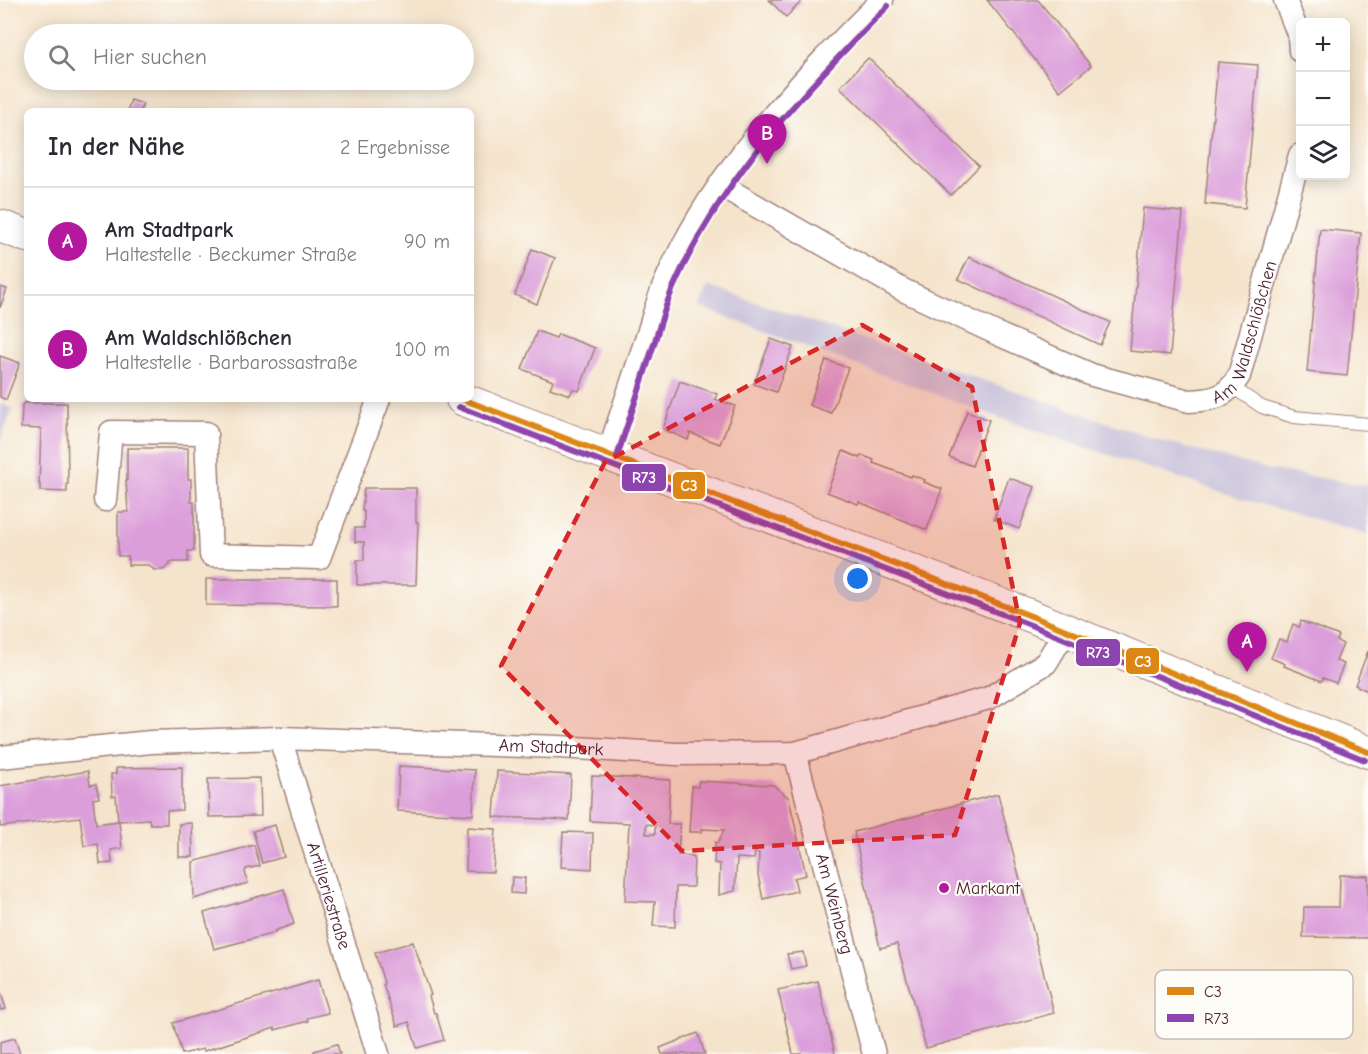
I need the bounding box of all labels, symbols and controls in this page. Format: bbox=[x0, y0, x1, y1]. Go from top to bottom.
map controls bbox=[1296, 18, 1350, 180]
button: + bbox=[1296, 18, 1350, 72]
search box bbox=[24, 24, 474, 90]
icon: search bbox=[45, 41, 78, 74]
text: Hier suchen bbox=[93, 44, 207, 70]
button: − bbox=[1296, 72, 1350, 126]
pin: B bbox=[748, 114, 786, 164]
button: layers bbox=[1296, 126, 1350, 180]
text: In der Nähe bbox=[48, 132, 185, 162]
text: 2 Ergebnisse bbox=[340, 136, 450, 159]
text: Am Stadtpark bbox=[105, 217, 233, 243]
text: A bbox=[62, 230, 73, 253]
text: 90 m bbox=[404, 230, 450, 253]
text: Haltestelle · Beckumer Straße bbox=[105, 243, 357, 266]
street label: Am Waldschlößchen bbox=[1209, 258, 1281, 408]
text: Am Waldschlößchen bbox=[105, 325, 292, 351]
text: B bbox=[61, 338, 74, 361]
text: 100 m bbox=[395, 338, 450, 361]
text: Haltestelle · Barbarossastraße bbox=[105, 351, 358, 374]
line badge: R73 bbox=[621, 463, 667, 492]
text: R73 bbox=[632, 469, 656, 487]
line badge: C3 bbox=[672, 471, 706, 500]
text: C3 bbox=[680, 477, 698, 495]
your location bbox=[843, 564, 872, 593]
pin: A bbox=[1228, 622, 1266, 672]
line badge: R73 bbox=[1075, 638, 1121, 667]
text: R73 bbox=[1086, 644, 1110, 662]
line badge: C3 bbox=[1125, 647, 1160, 675]
text: C3 bbox=[1134, 653, 1152, 671]
street label: Am Stadtpark bbox=[498, 735, 604, 760]
street label: Artilleriestraße bbox=[302, 839, 355, 952]
street label: Am Weinberg bbox=[811, 851, 858, 957]
place label: Markant bbox=[956, 878, 1021, 899]
marker: Markant bbox=[937, 881, 951, 895]
legend bbox=[1155, 970, 1353, 1039]
text: C3 bbox=[1204, 983, 1222, 1001]
text: R73 bbox=[1204, 1010, 1229, 1028]

